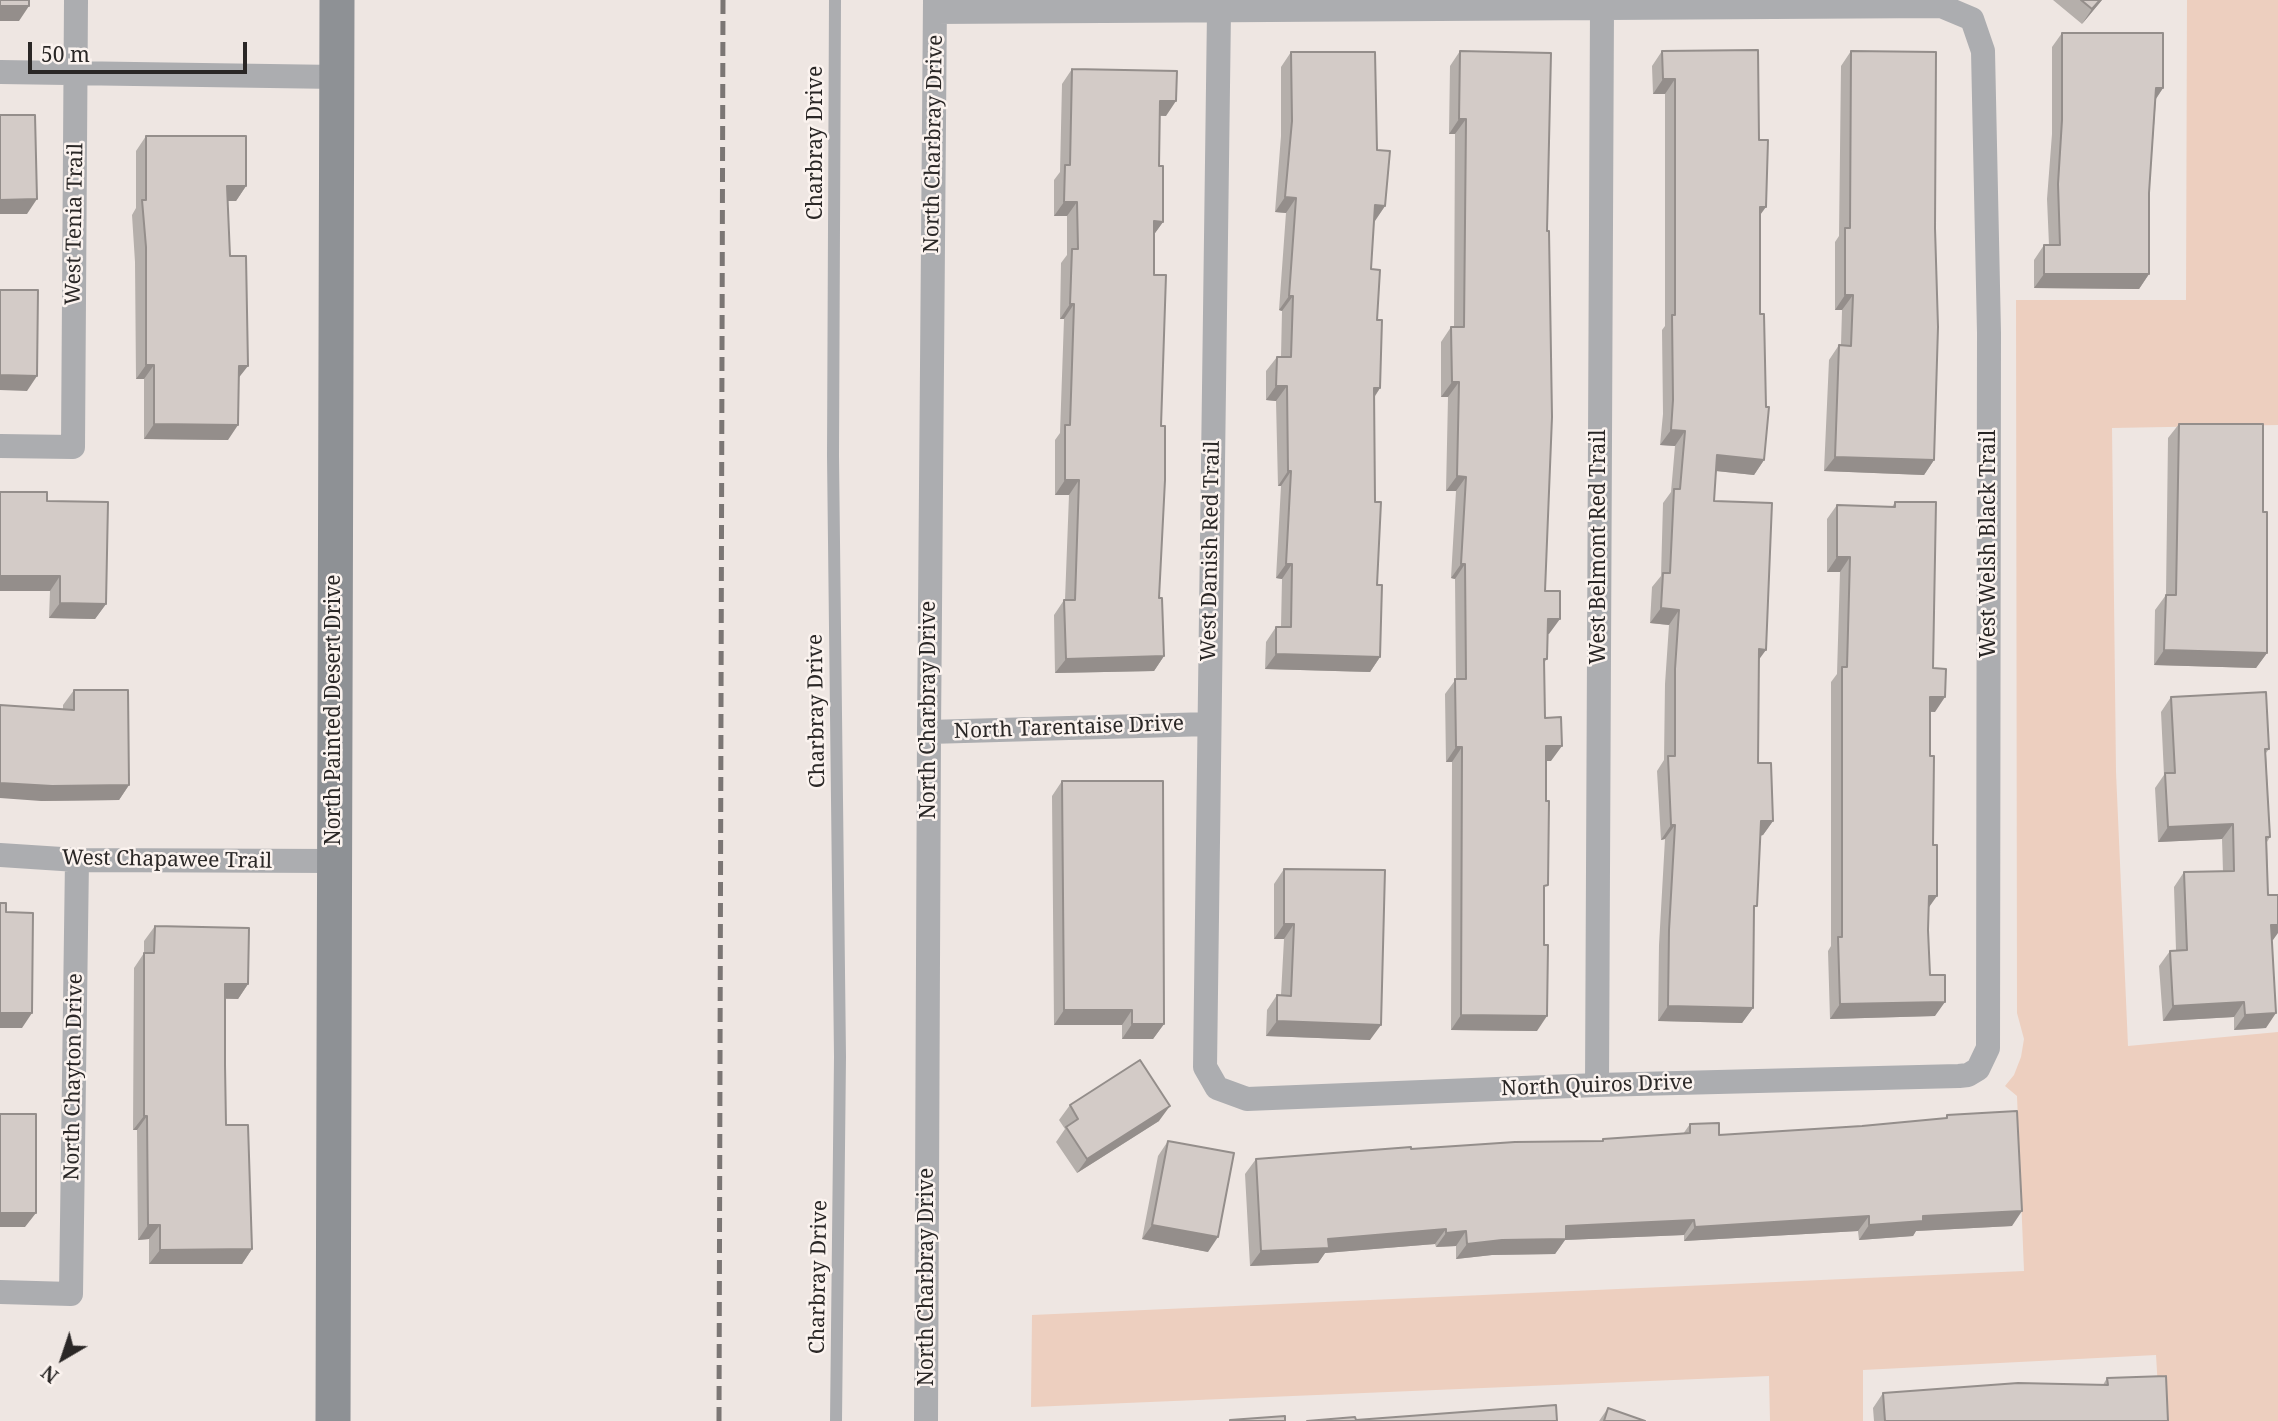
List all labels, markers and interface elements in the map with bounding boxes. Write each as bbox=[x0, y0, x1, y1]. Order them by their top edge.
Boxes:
scale bar bbox=[32, 28, 250, 72]
street label: North Charbray Drive bbox=[919, 35, 949, 253]
text: 50 m bbox=[41, 40, 90, 68]
street label: Charbray Drive bbox=[803, 66, 829, 220]
street label: West Tenia Trail bbox=[61, 143, 89, 305]
street label: West Belmont Red Trail bbox=[1586, 430, 1612, 664]
street label: West Welsh Black Trail bbox=[1976, 430, 2002, 658]
street label: West Danish Red Trail bbox=[1196, 440, 1226, 662]
street label: North Painted Desert Drive bbox=[321, 574, 347, 846]
street label: North Charbray Drive bbox=[916, 601, 942, 819]
street label: Charbray Drive bbox=[803, 634, 831, 788]
street label: North Tarentaise Drive bbox=[953, 711, 1185, 745]
street label: West Chapawee Trail bbox=[62, 846, 272, 874]
street label: North Chayton Drive bbox=[60, 973, 88, 1181]
street label: North Quiros Drive bbox=[1501, 1070, 1693, 1102]
street label: North Charbray Drive bbox=[914, 1168, 940, 1386]
street label: Charbray Drive bbox=[805, 1200, 833, 1354]
north arrow bbox=[28, 1323, 98, 1393]
text: N bbox=[36, 1360, 64, 1389]

